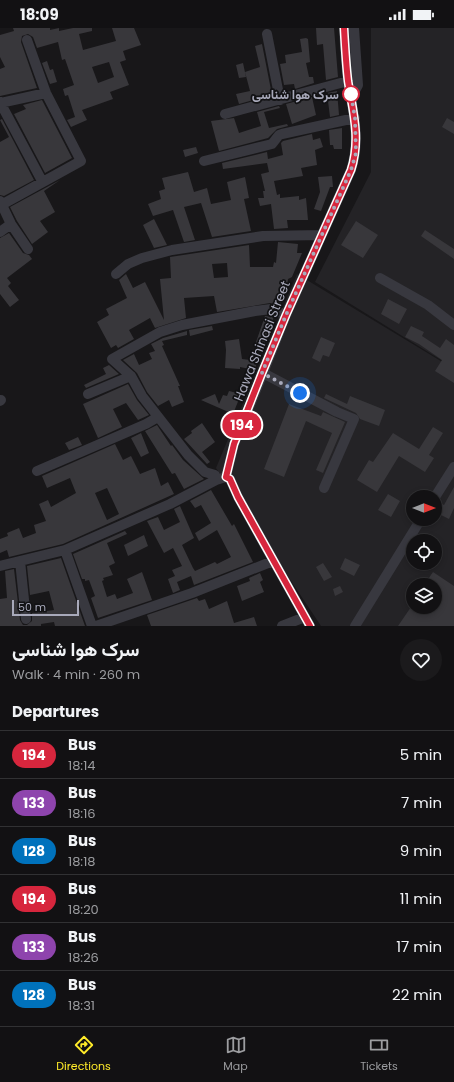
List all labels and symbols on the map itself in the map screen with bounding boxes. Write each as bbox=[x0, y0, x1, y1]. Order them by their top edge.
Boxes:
place label: سرک هوا شناسی bbox=[252, 85, 339, 104]
marker: سرک هوا شناسی bbox=[342, 85, 360, 103]
street label: Hawa Shinasi Street bbox=[229, 278, 295, 404]
your location bbox=[290, 383, 310, 403]
line badge: 194 bbox=[219, 412, 265, 438]
north arrow bbox=[406, 490, 442, 526]
scale bar bbox=[12, 598, 79, 617]

